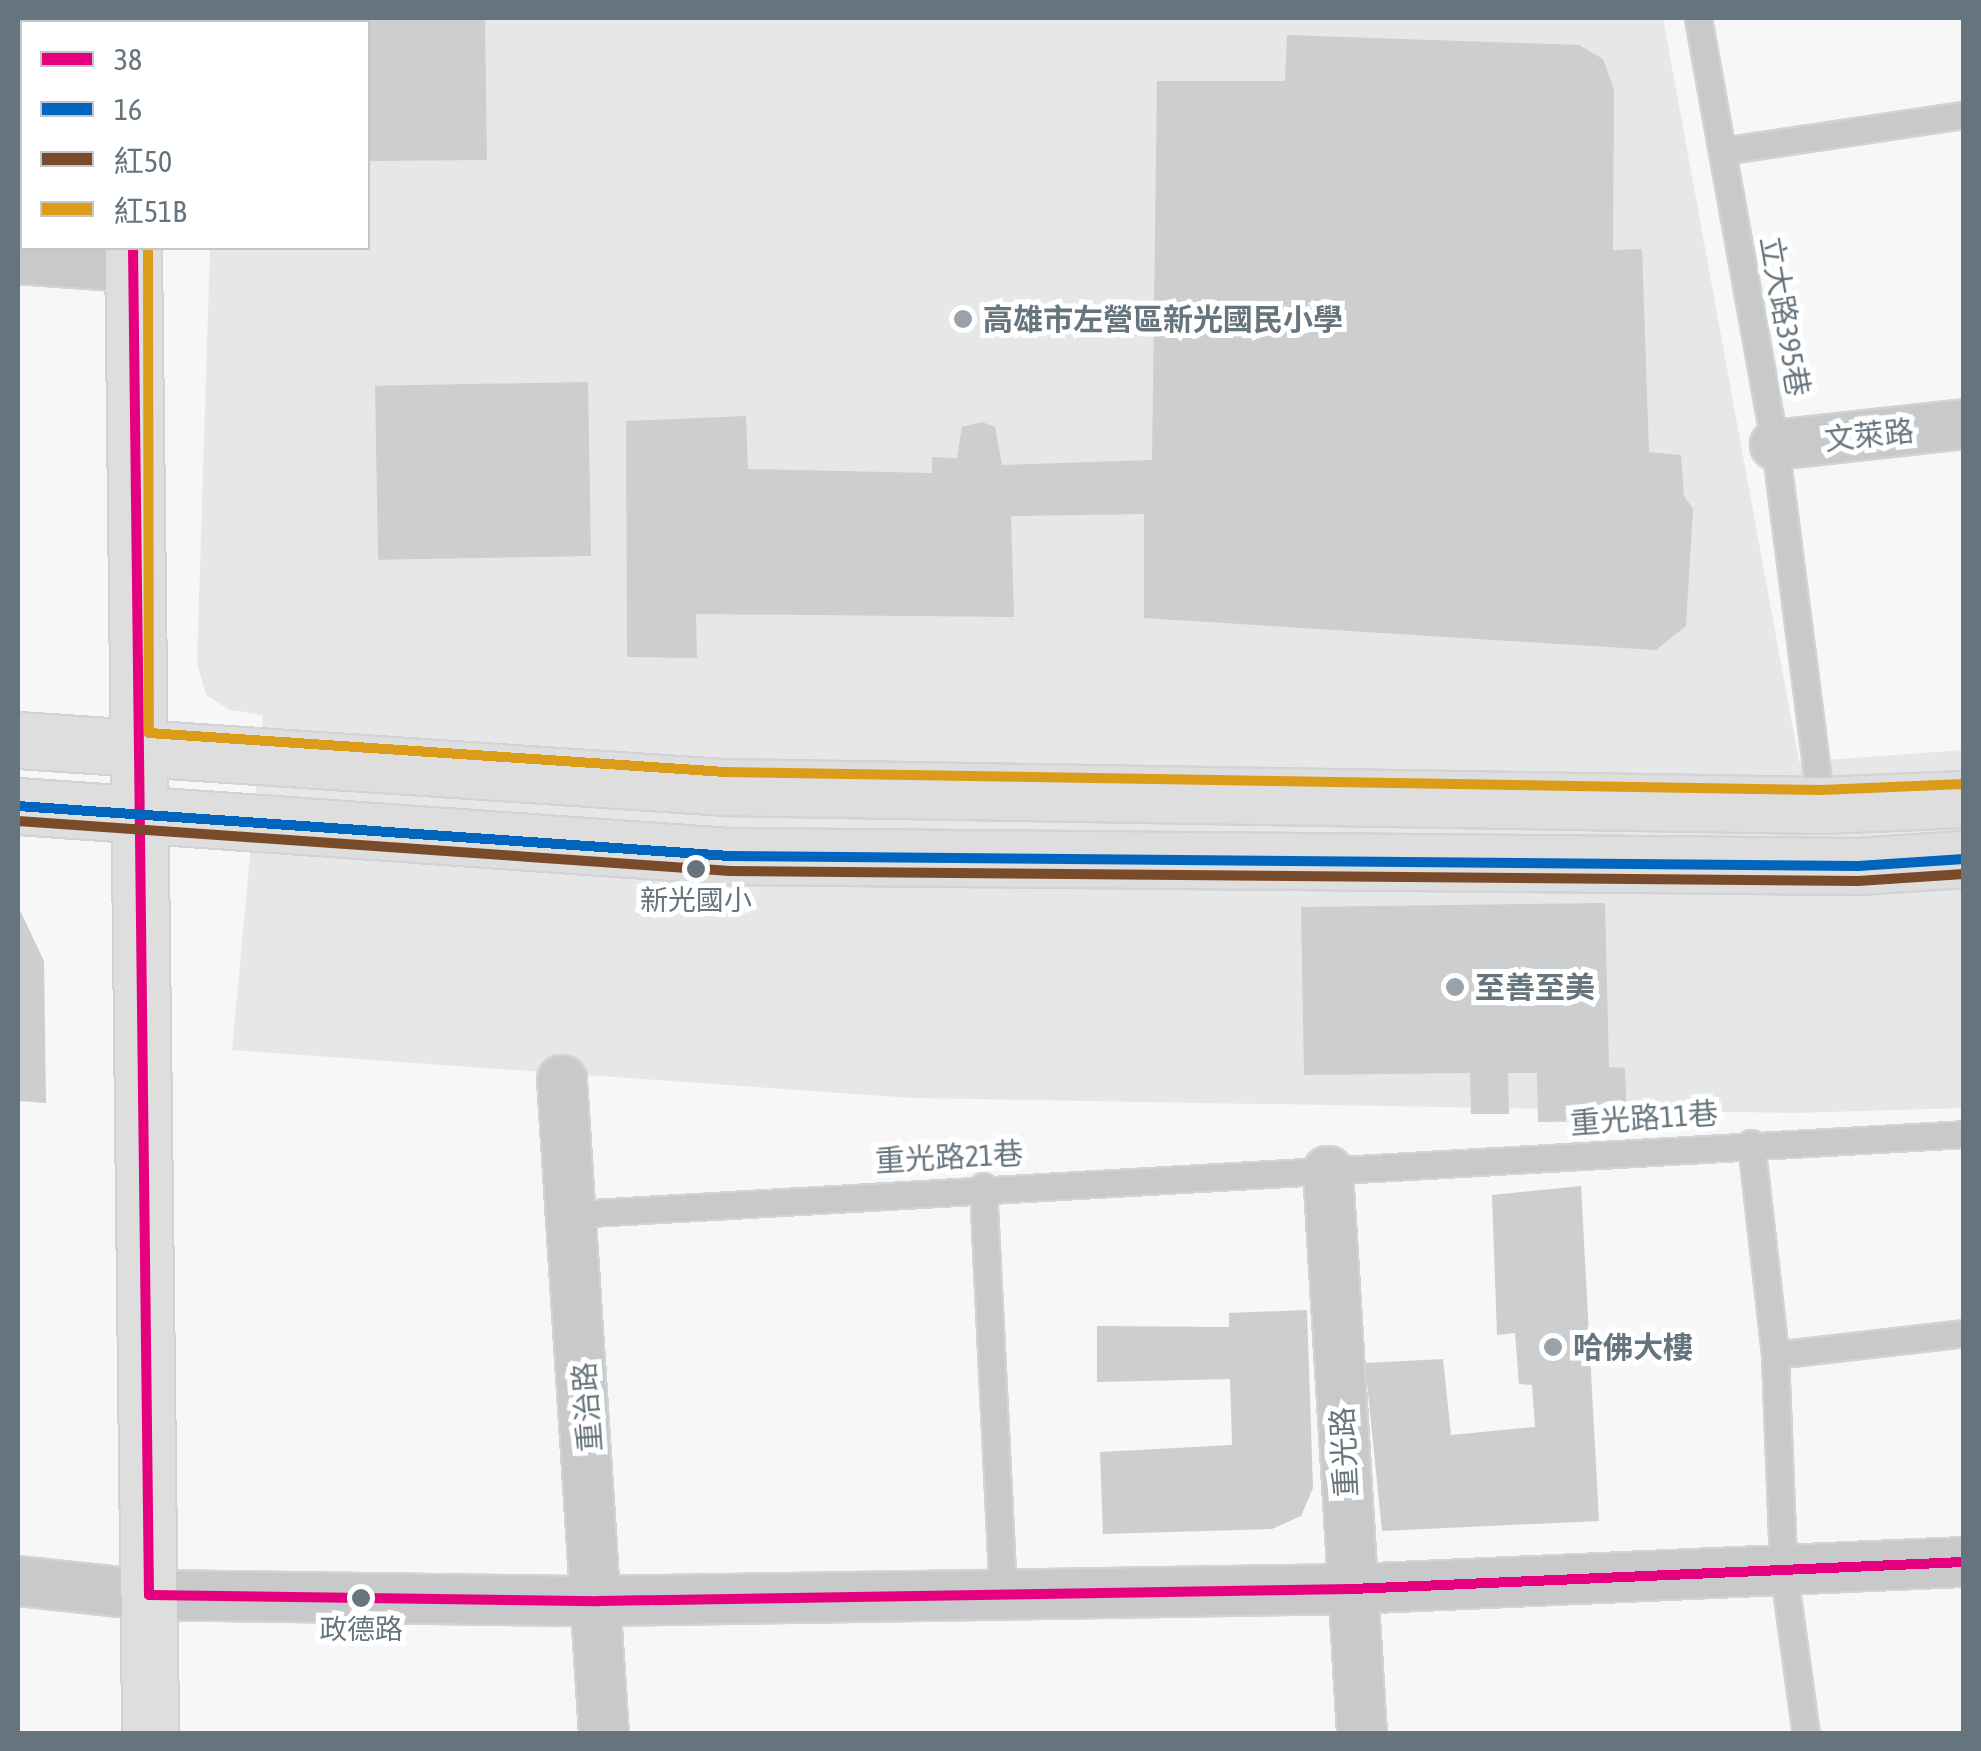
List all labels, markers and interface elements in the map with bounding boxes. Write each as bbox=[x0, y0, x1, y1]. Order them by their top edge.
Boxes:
legend bbox=[20, 20, 370, 250]
text: 38 bbox=[114, 42, 142, 76]
text: 16 bbox=[114, 92, 142, 126]
text: 紅50 bbox=[114, 144, 172, 178]
text: 紅51B bbox=[114, 194, 186, 228]
street label: 立大路395巷 bbox=[1753, 233, 1817, 399]
place label: 高雄市左營區新光國民小學 bbox=[983, 301, 1343, 337]
marker: 高雄市左營區新光國民小學 bbox=[952, 308, 974, 330]
street label: 文萊路 bbox=[1822, 412, 1916, 458]
marker: 新光國小 bbox=[686, 859, 706, 879]
place label: 新光國小 bbox=[640, 883, 752, 917]
place label: 至善至美 bbox=[1475, 969, 1595, 1005]
marker: 至善至美 bbox=[1444, 976, 1466, 998]
street label: 重光路11巷 bbox=[1569, 1095, 1719, 1141]
street label: 重光路21巷 bbox=[874, 1135, 1024, 1179]
place label: 哈佛大樓 bbox=[1573, 1329, 1693, 1365]
marker: 哈佛大樓 bbox=[1542, 1336, 1564, 1358]
street label: 重治路 bbox=[566, 1361, 608, 1453]
street label: 重光路 bbox=[1324, 1406, 1364, 1498]
marker: 政德路 bbox=[351, 1588, 371, 1608]
place label: 政德路 bbox=[319, 1612, 403, 1646]

